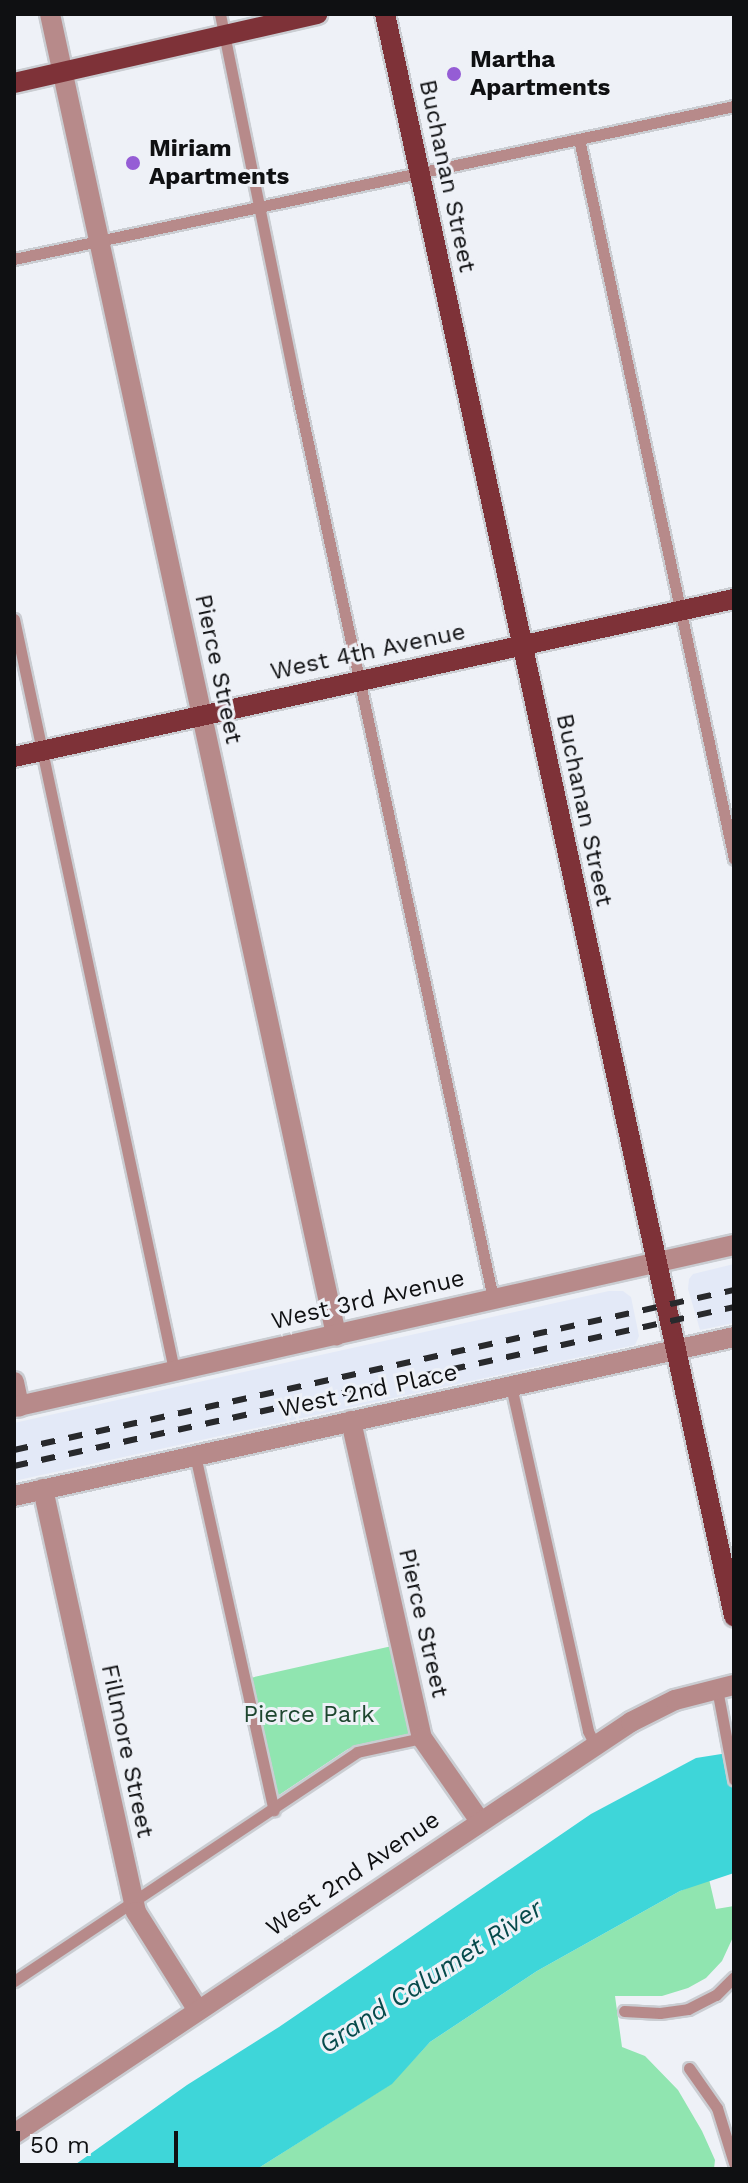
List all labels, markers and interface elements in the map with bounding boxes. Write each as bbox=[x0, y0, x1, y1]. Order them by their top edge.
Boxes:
place label: Martha Apartments bbox=[470, 46, 610, 102]
marker: Martha Apartments bbox=[445, 65, 463, 83]
street label: Buchanan Street bbox=[413, 77, 481, 275]
place label: Miriam Apartments bbox=[149, 135, 289, 191]
marker: Miriam Apartments bbox=[124, 154, 142, 172]
street label: Pierce Street bbox=[188, 592, 248, 746]
street label: West 4th Avenue bbox=[267, 617, 469, 687]
street label: Buchanan Street bbox=[550, 711, 618, 909]
street label: West 3rd Avenue bbox=[268, 1264, 468, 1336]
street label: West 2nd Place bbox=[276, 1358, 460, 1424]
street label: Pierce Street bbox=[392, 1546, 454, 1700]
street label: Fillmore Street bbox=[95, 1662, 159, 1840]
park label: Pierce Park bbox=[243, 1701, 375, 1729]
street label: West 2nd Avenue bbox=[260, 1805, 446, 1943]
water label: Grand Calumet River bbox=[313, 1893, 549, 2061]
scale bar bbox=[20, 2115, 182, 2165]
text: 50 m bbox=[30, 2131, 90, 2159]

